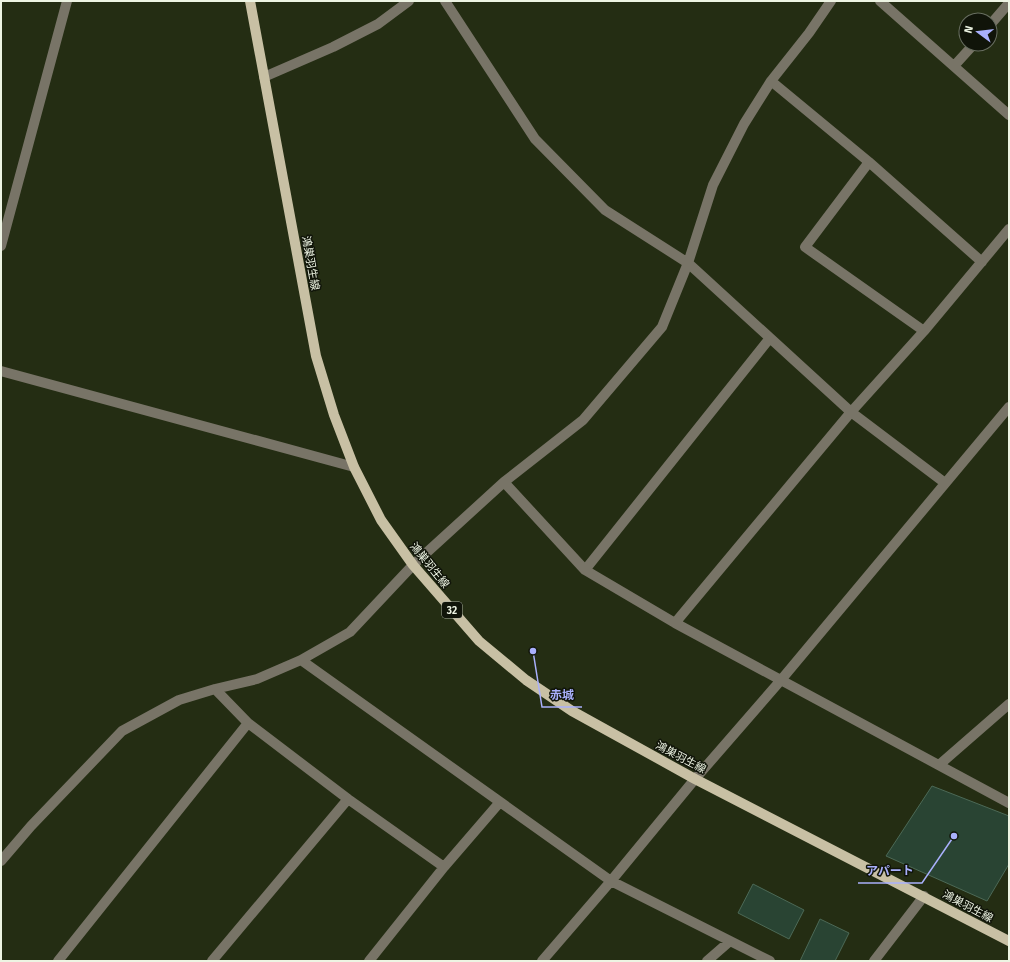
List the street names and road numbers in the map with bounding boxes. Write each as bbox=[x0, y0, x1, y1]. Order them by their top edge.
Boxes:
street label: 鴻巣羽生線 bbox=[299, 235, 322, 291]
street label: 鴻巣羽生線 bbox=[407, 540, 452, 591]
road number: 32 bbox=[442, 602, 462, 618]
street label: 鴻巣羽生線 bbox=[653, 739, 708, 776]
street label: 鴻巣羽生線 bbox=[940, 888, 995, 925]

